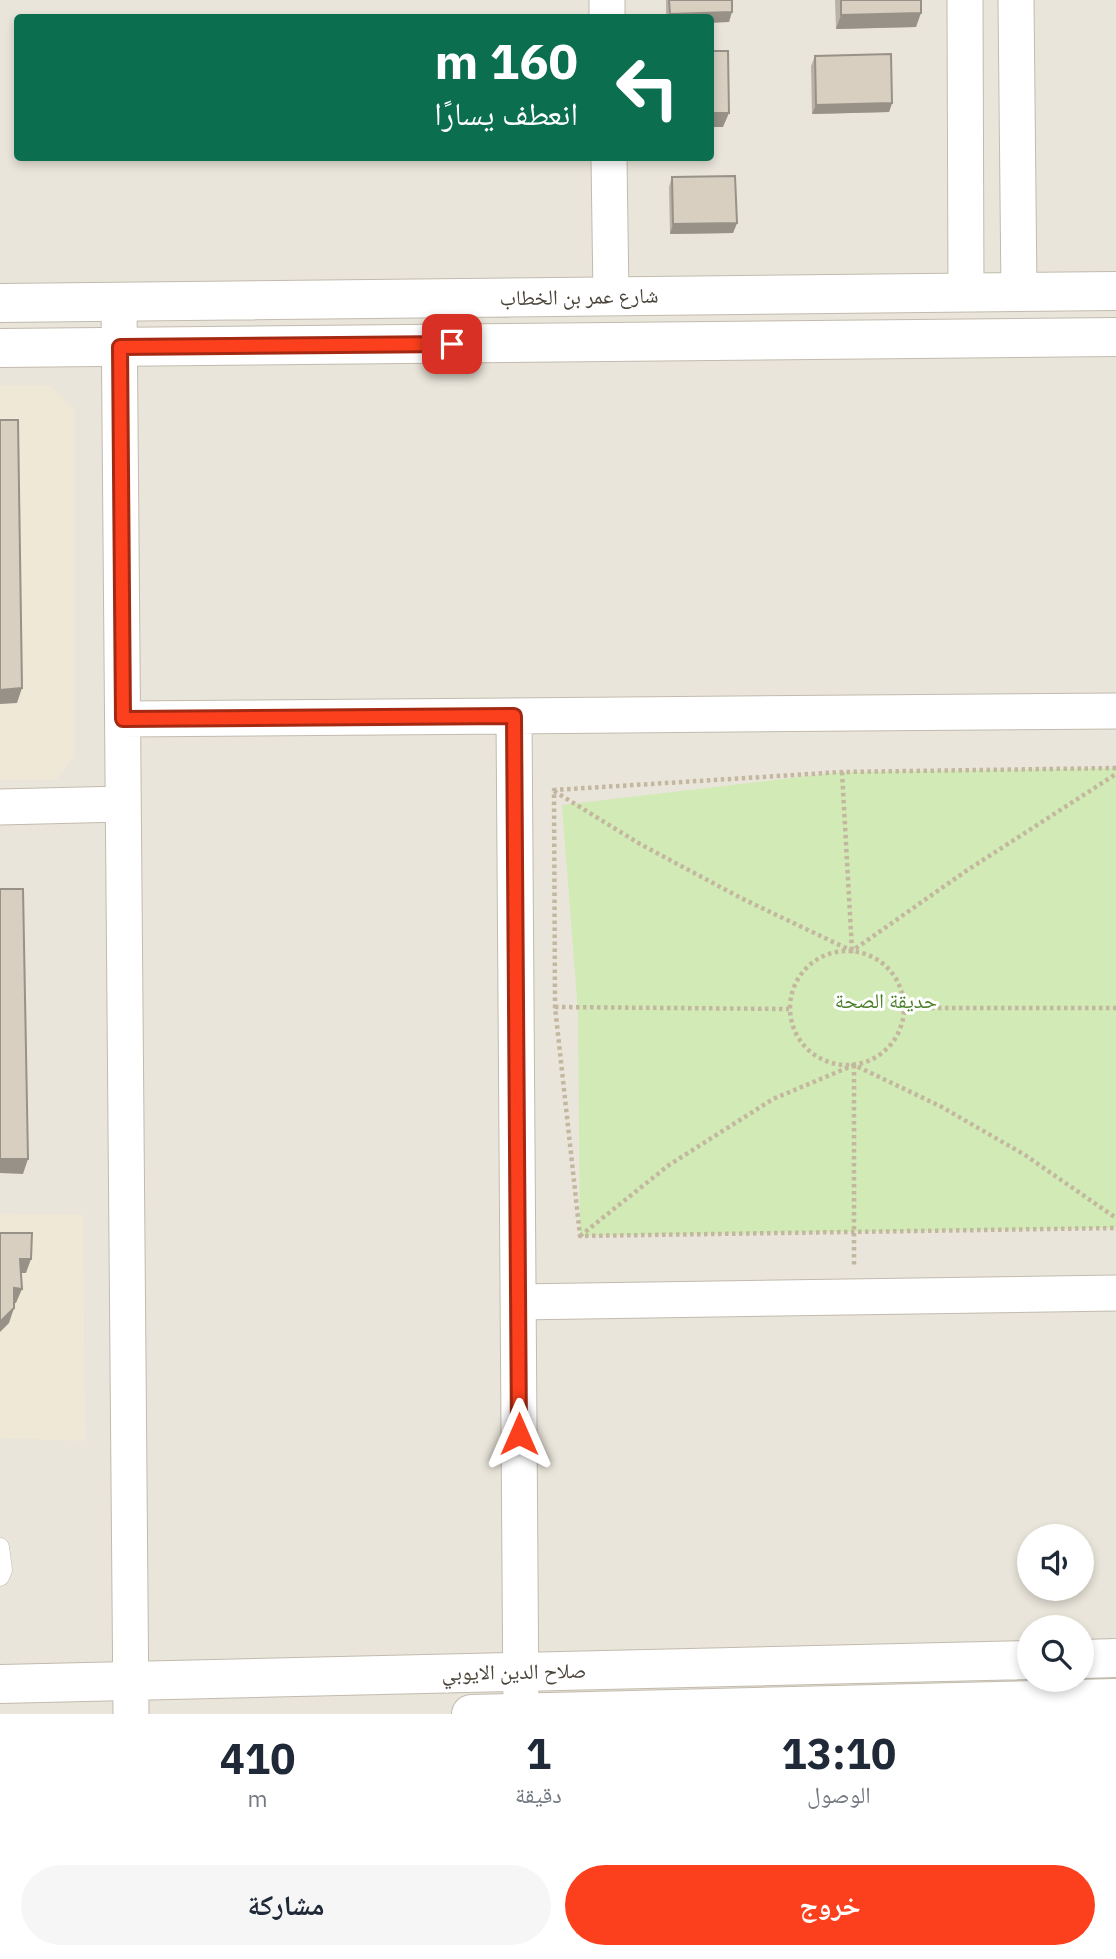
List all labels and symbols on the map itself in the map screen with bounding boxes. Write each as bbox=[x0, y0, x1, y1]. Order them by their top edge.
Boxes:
street label: شارع عمر بن الخطاب bbox=[499, 281, 659, 311]
pin bbox=[422, 314, 482, 374]
park label: حديقة الصحة bbox=[835, 986, 937, 1014]
position arrow bbox=[482, 1397, 556, 1471]
street label: صلاح الدين الايوبي bbox=[441, 1656, 587, 1690]

